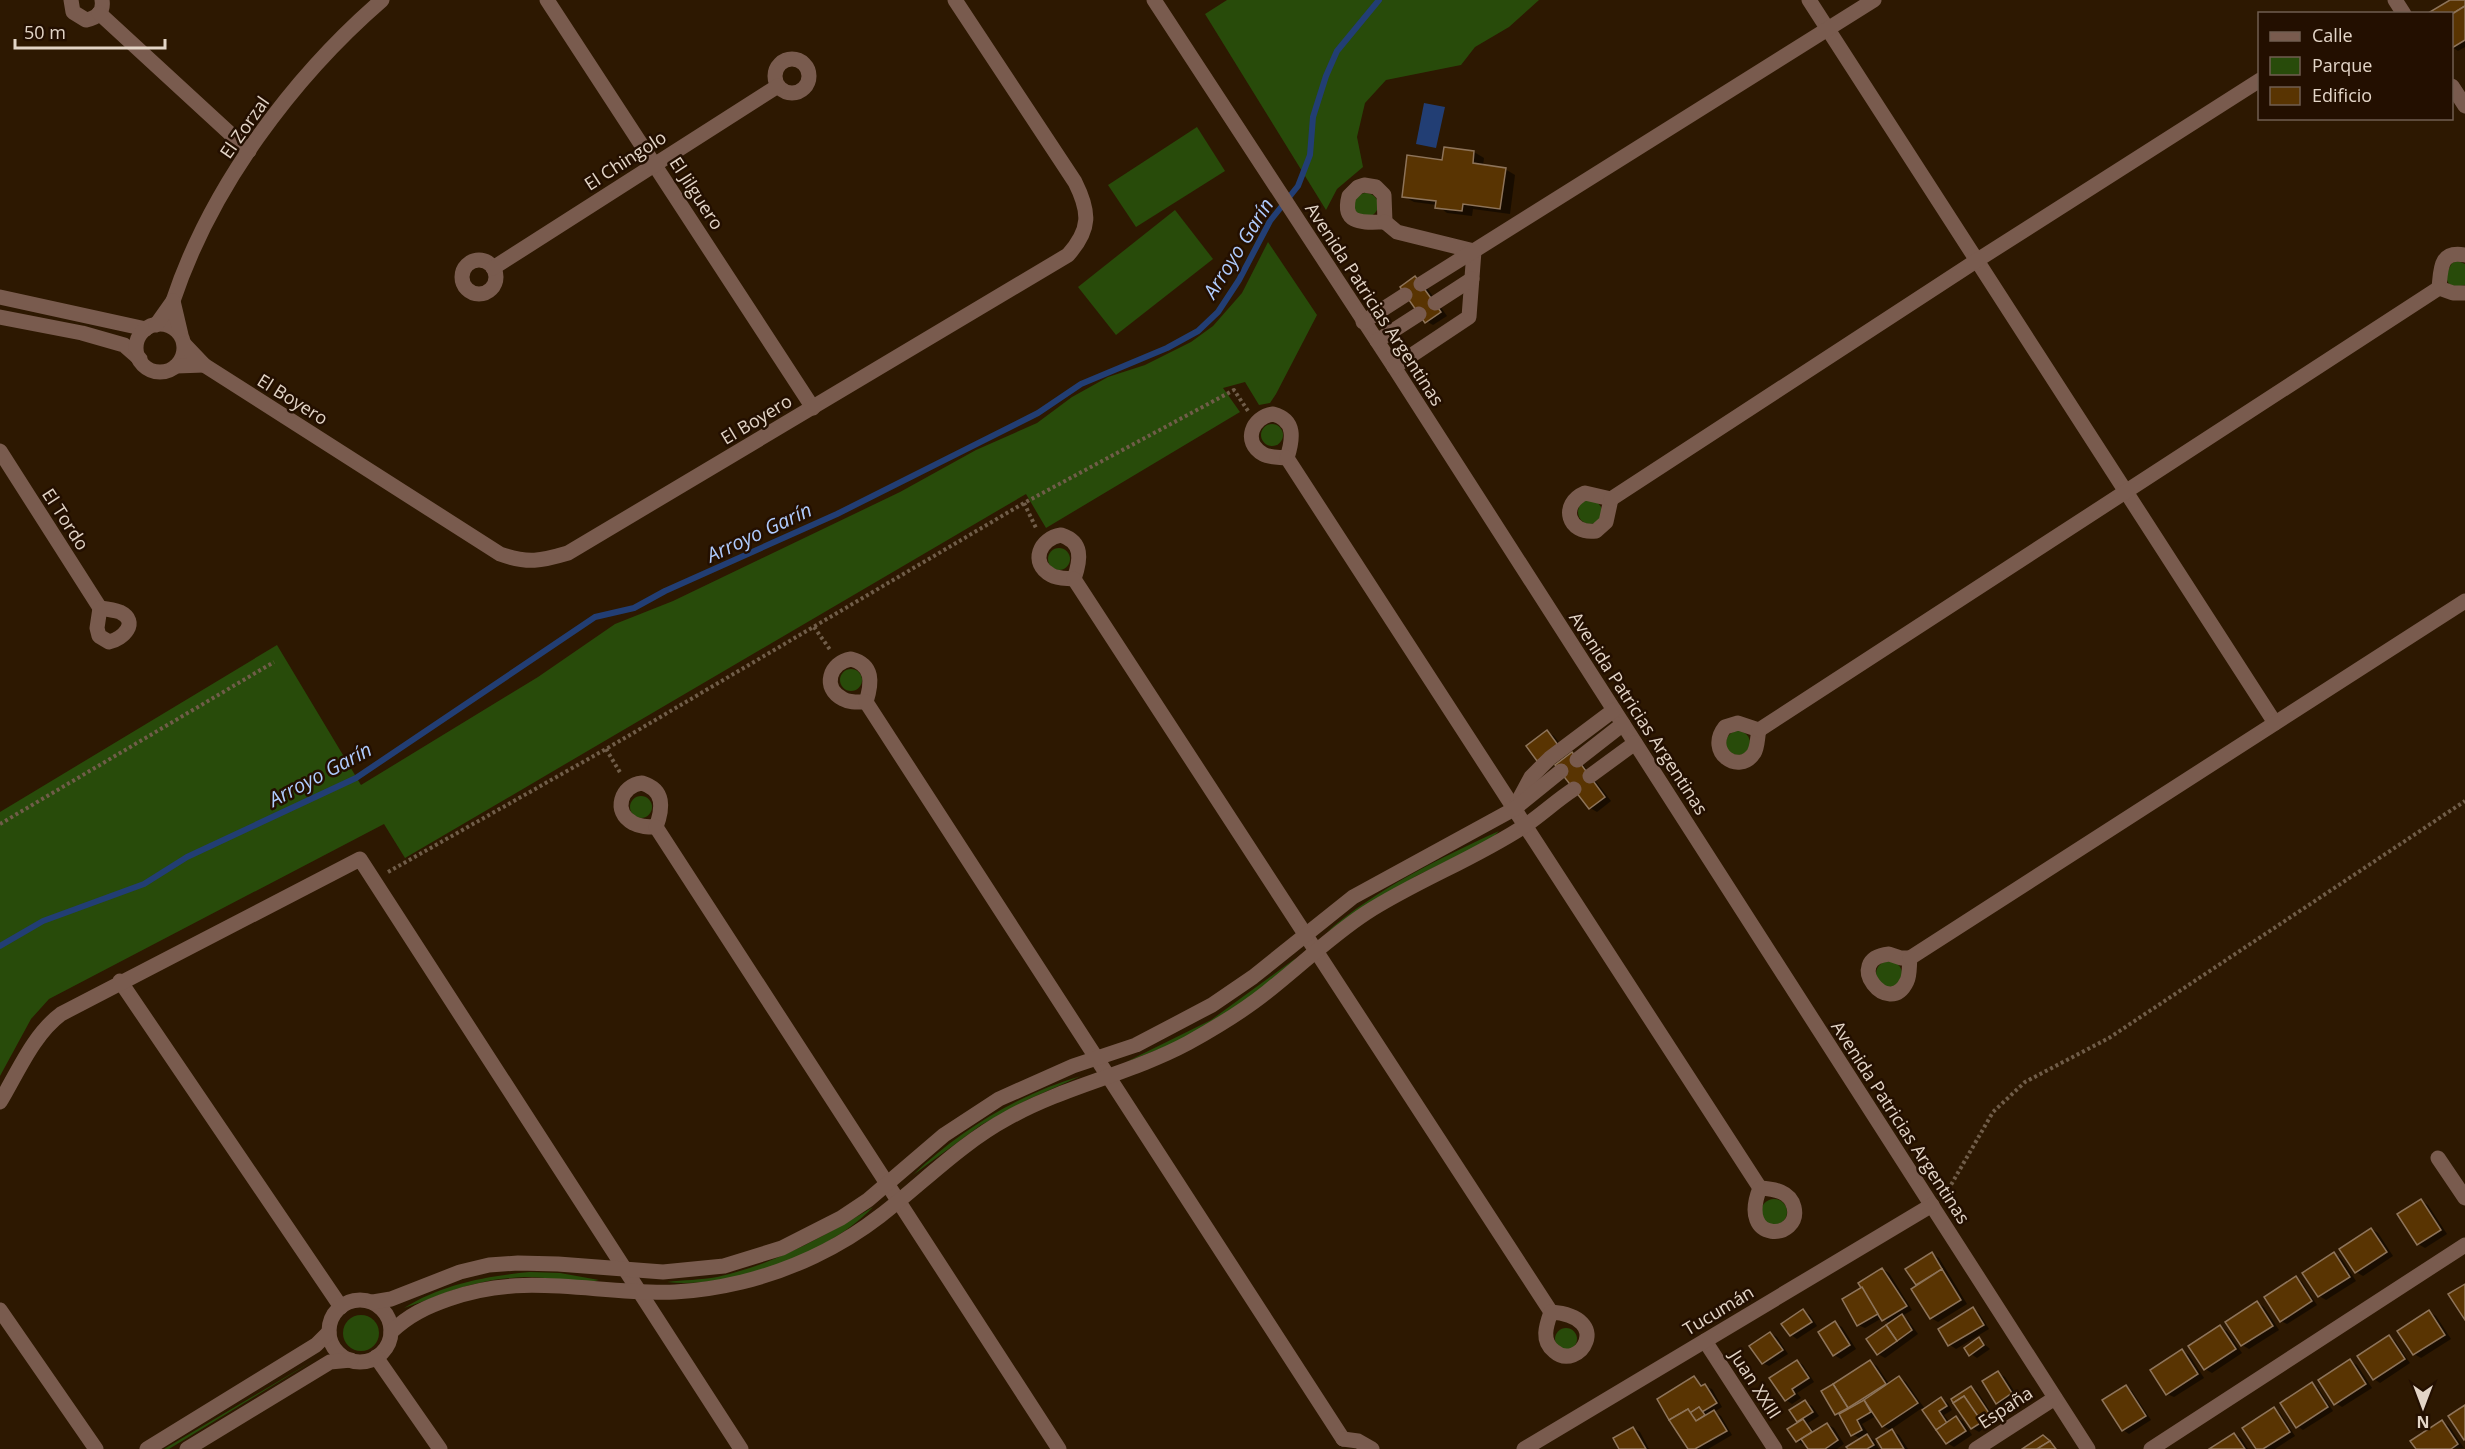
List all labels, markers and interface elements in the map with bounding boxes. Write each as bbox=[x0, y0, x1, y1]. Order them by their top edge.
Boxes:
scale bar bbox=[15, 12, 165, 50]
legend bbox=[2258, 12, 2453, 120]
text: 50 m bbox=[24, 20, 66, 44]
text: Calle bbox=[2312, 23, 2353, 47]
text: Parque bbox=[2312, 53, 2372, 77]
text: Edificio bbox=[2312, 83, 2372, 107]
street label: El Zorzal bbox=[214, 91, 274, 163]
street label: El Chingolo bbox=[579, 125, 671, 195]
street label: El Jilguero bbox=[665, 152, 729, 234]
water label: Arroyo Garín bbox=[1195, 193, 1279, 305]
street label: Avenida Patricias Argentinas bbox=[1300, 198, 1450, 410]
street label: El Boyero bbox=[253, 368, 333, 430]
street label: El Boyero bbox=[716, 388, 796, 450]
street label: El Tordo bbox=[37, 483, 95, 555]
water label: Arroyo Garín bbox=[700, 496, 816, 569]
street label: Avenida Patricias Argentinas bbox=[1564, 607, 1714, 819]
water label: Arroyo Garín bbox=[262, 735, 376, 813]
street label: Avenida Patricias Argentinas bbox=[1826, 1016, 1976, 1228]
street label: Tucumán bbox=[1678, 1280, 1758, 1340]
street label: Juan XXIII bbox=[1724, 1343, 1787, 1423]
north arrow bbox=[2393, 1377, 2453, 1437]
street label: España bbox=[1973, 1380, 2037, 1434]
text: N bbox=[2416, 1411, 2430, 1433]

